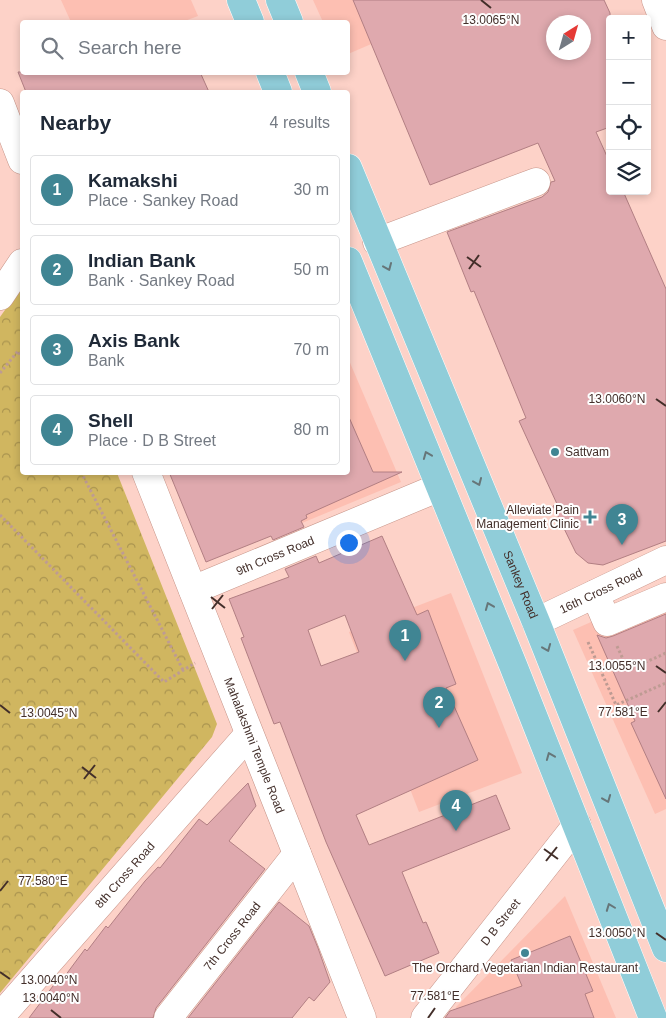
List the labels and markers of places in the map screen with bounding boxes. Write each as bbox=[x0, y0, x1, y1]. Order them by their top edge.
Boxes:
place label: Sattvam bbox=[565, 445, 609, 459]
marker: Sattvam bbox=[549, 446, 561, 458]
place label: Alleviate Pain Management Clinic bbox=[476, 503, 579, 531]
pin: 3 bbox=[606, 504, 638, 545]
marker: Alleviate Pain Management Clinic bbox=[583, 510, 597, 524]
pin: 1 bbox=[389, 620, 421, 661]
pin: 2 bbox=[423, 687, 455, 728]
pin: 4 bbox=[440, 790, 472, 831]
marker: The Orchard Vegetarian Indian Restaurant bbox=[519, 947, 531, 959]
place label: The Orchard Vegetarian Indian Restaurant bbox=[412, 961, 639, 975]

